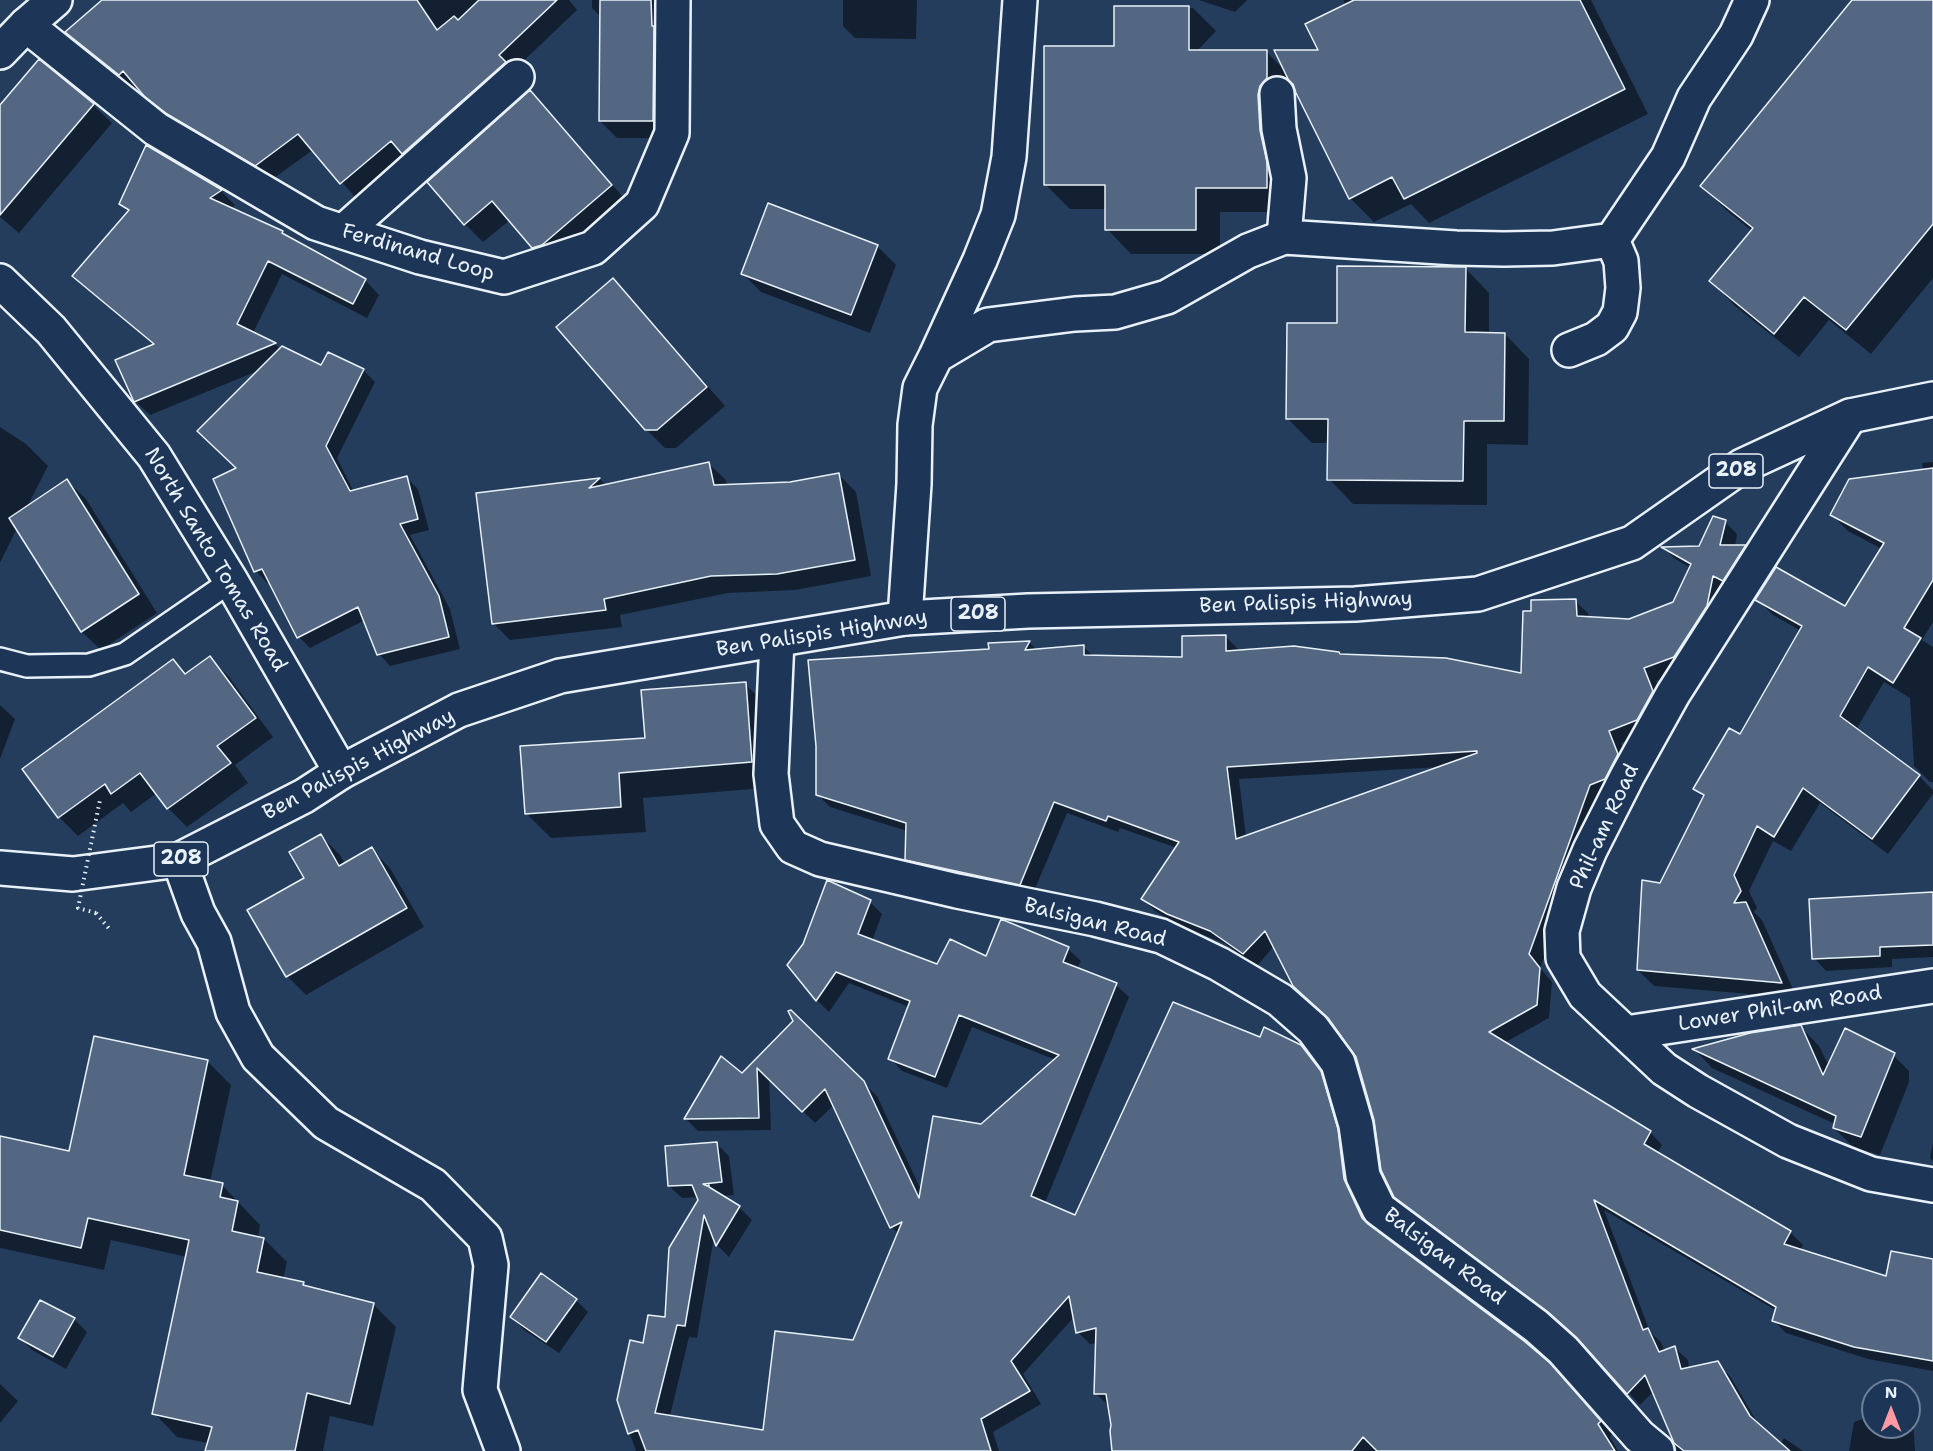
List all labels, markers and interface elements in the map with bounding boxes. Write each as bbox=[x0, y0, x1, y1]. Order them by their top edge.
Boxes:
street label: Ferdinand Loop bbox=[339, 219, 497, 287]
street label: North Santo Tomas Road bbox=[138, 444, 292, 676]
road number: 208 bbox=[1709, 454, 1763, 488]
street label: Ben Palispis Highway bbox=[1199, 587, 1413, 619]
road number: 208 bbox=[951, 597, 1005, 631]
street label: Ben Palispis Highway bbox=[715, 605, 929, 663]
street label: Ben Palispis Highway bbox=[259, 704, 459, 826]
street label: Phil-am Road bbox=[1565, 760, 1645, 894]
road number: 208 bbox=[154, 842, 208, 876]
street label: Balsigan Road bbox=[1021, 893, 1169, 953]
street label: Lower Phil-am Road bbox=[1676, 980, 1884, 1038]
street label: Balsigan Road bbox=[1378, 1203, 1510, 1311]
north arrow bbox=[1861, 1379, 1921, 1439]
text: N bbox=[1885, 1382, 1897, 1403]

